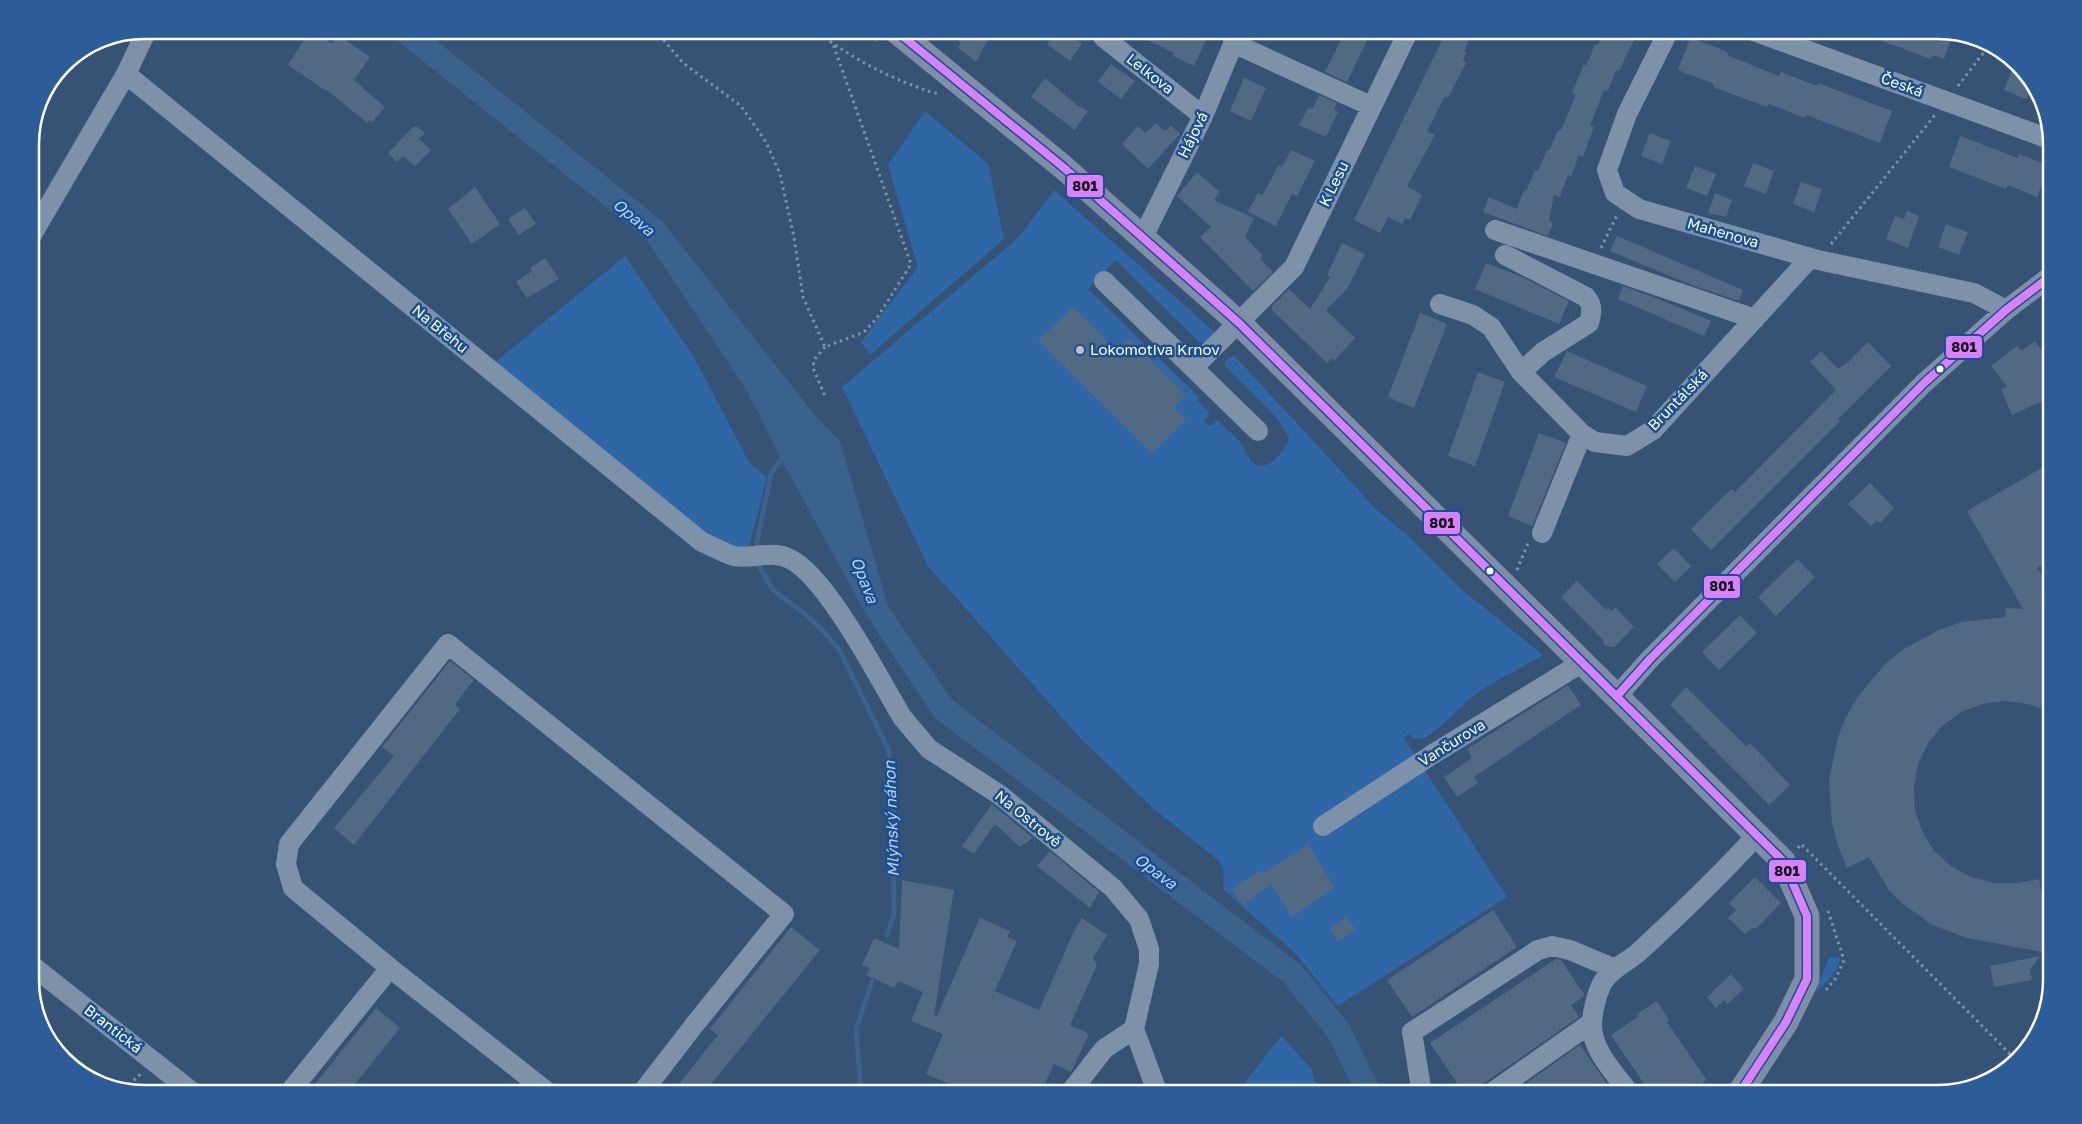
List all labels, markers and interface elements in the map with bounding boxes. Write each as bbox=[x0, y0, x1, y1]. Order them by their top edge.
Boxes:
street label: Lelkova bbox=[1123, 49, 1178, 97]
street label: Česká bbox=[1879, 68, 1926, 100]
street label: Hájová bbox=[1173, 109, 1211, 161]
street label: K Lesu bbox=[1314, 158, 1352, 209]
line badge: 801 bbox=[1066, 174, 1104, 198]
text: 801 bbox=[1072, 177, 1098, 194]
water label: Opava bbox=[609, 194, 660, 241]
street label: Mahenova bbox=[1685, 213, 1761, 251]
street label: Na Břehu bbox=[409, 300, 472, 356]
line badge: 801 bbox=[1945, 335, 1983, 359]
text: 801 bbox=[1951, 338, 1977, 355]
place label: Lokomotiva Krnov bbox=[1090, 340, 1220, 358]
marker: Lokomotiva Krnov bbox=[1074, 344, 1086, 356]
unlabelled marker bbox=[1935, 364, 1945, 374]
street label: Bruntálská bbox=[1644, 365, 1711, 434]
line badge: 801 bbox=[1423, 511, 1461, 535]
text: 801 bbox=[1429, 514, 1455, 531]
water label: Opava bbox=[847, 554, 883, 607]
unlabelled marker bbox=[1485, 566, 1495, 576]
line badge: 801 bbox=[1703, 575, 1741, 599]
text: 801 bbox=[1709, 577, 1735, 594]
street label: Vančurova bbox=[1415, 715, 1488, 770]
water label: Mlýnský náhon bbox=[879, 759, 903, 877]
street label: Na Ostrově bbox=[992, 786, 1066, 851]
water label: Opava bbox=[1131, 849, 1182, 894]
line badge: 801 bbox=[1768, 859, 1807, 883]
text: 801 bbox=[1774, 862, 1800, 879]
street label: Brantická bbox=[81, 1000, 146, 1056]

